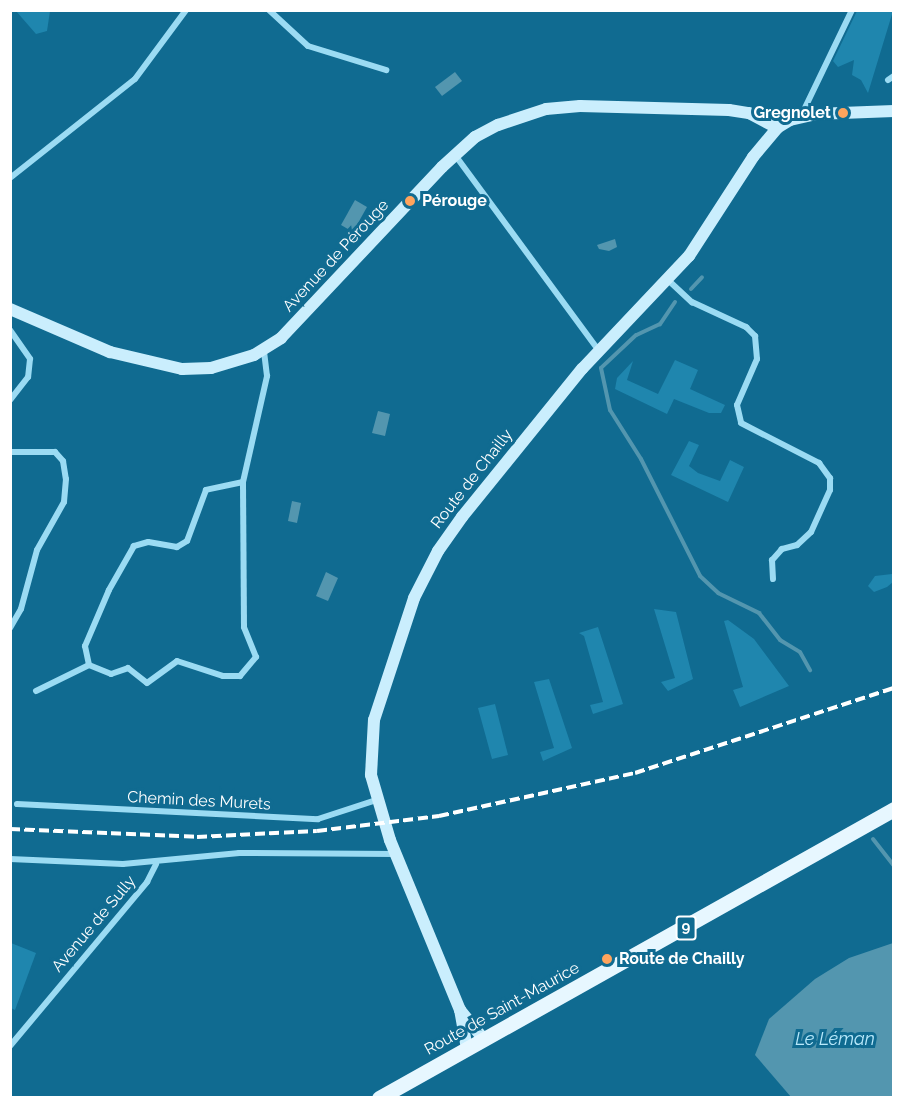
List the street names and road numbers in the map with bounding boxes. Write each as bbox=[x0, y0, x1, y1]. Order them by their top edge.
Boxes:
street label: Avenue de Pérouge bbox=[279, 196, 393, 316]
street label: Route de Chailly bbox=[427, 425, 517, 533]
street label: Chemin des Murets bbox=[127, 788, 271, 814]
street label: Avenue de Sully bbox=[48, 872, 140, 976]
road number: 9 bbox=[676, 916, 696, 940]
street label: Route de Saint-Maurice bbox=[421, 958, 583, 1060]

